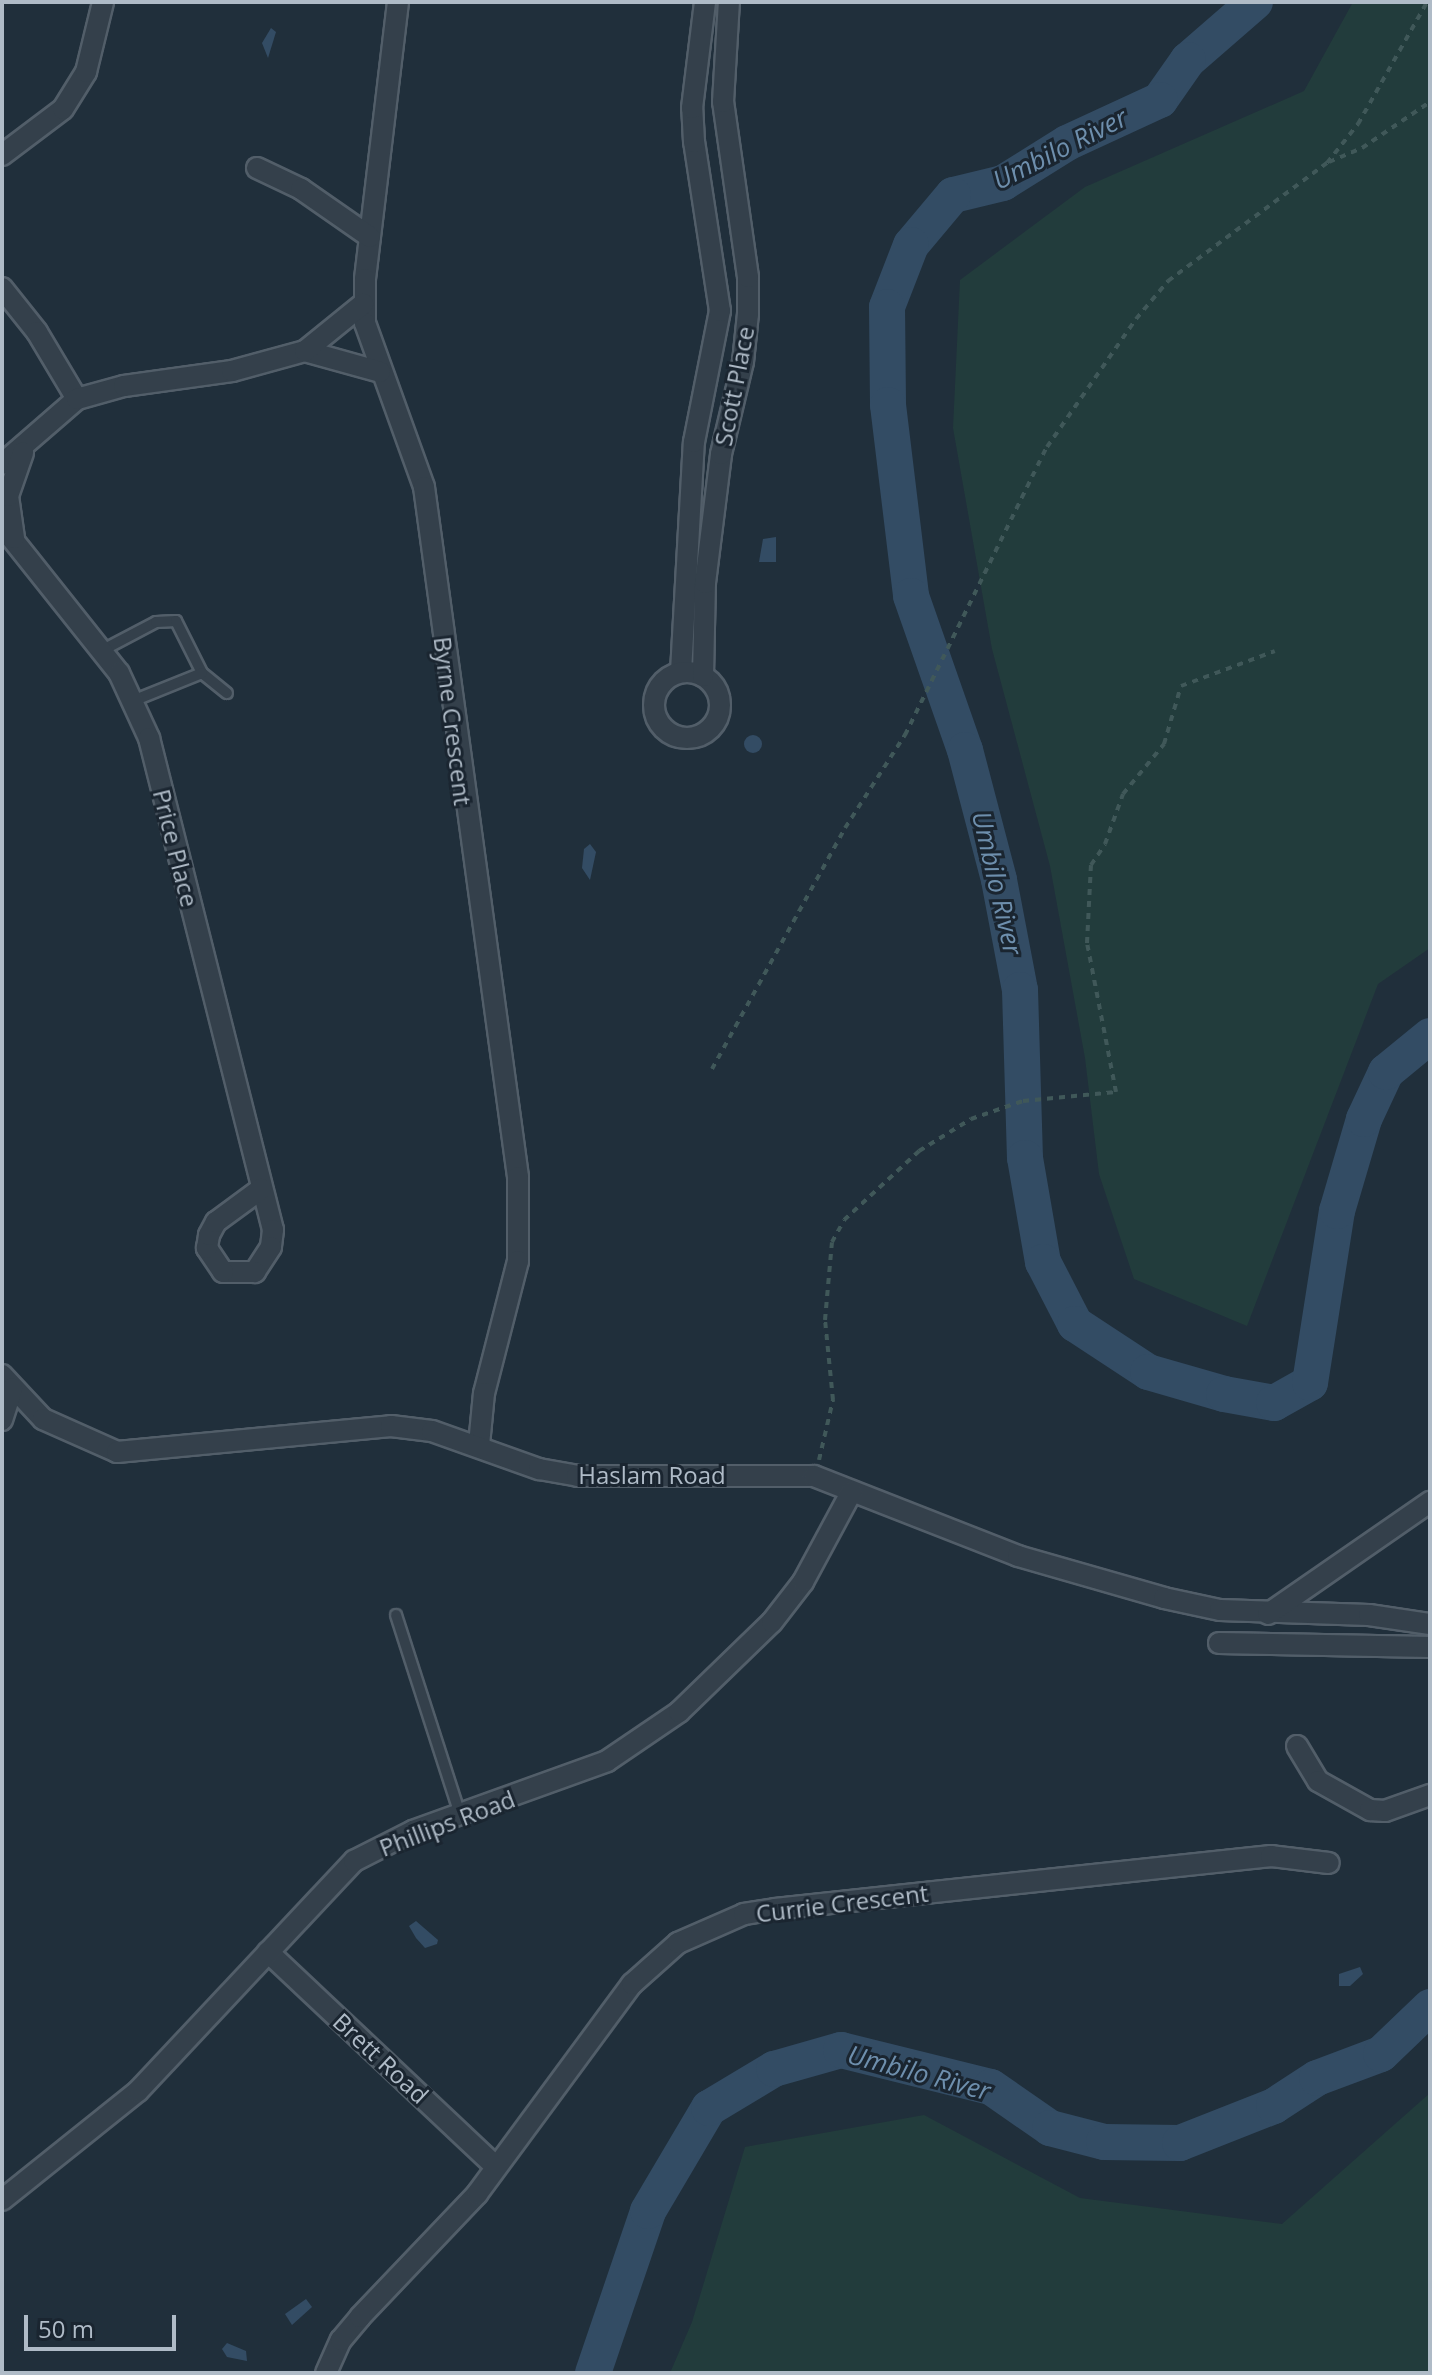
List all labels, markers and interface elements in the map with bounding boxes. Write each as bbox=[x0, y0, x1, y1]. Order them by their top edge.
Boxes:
water label: Umbilo River bbox=[988, 102, 1132, 196]
street label: Scott Place bbox=[708, 324, 760, 448]
street label: Byrne Crescent bbox=[428, 635, 478, 807]
street label: Price Place bbox=[147, 786, 205, 910]
water label: Umbilo River bbox=[965, 808, 1029, 958]
street label: Haslam Road bbox=[578, 1461, 726, 1489]
street label: Phillips Road bbox=[375, 1784, 519, 1862]
street label: Currie Crescent bbox=[754, 1878, 930, 1928]
street label: Brett Road bbox=[328, 2007, 434, 2109]
water label: Umbilo River bbox=[844, 2039, 994, 2107]
scale bar bbox=[28, 2299, 180, 2349]
text: 50 m bbox=[38, 2312, 94, 2345]

